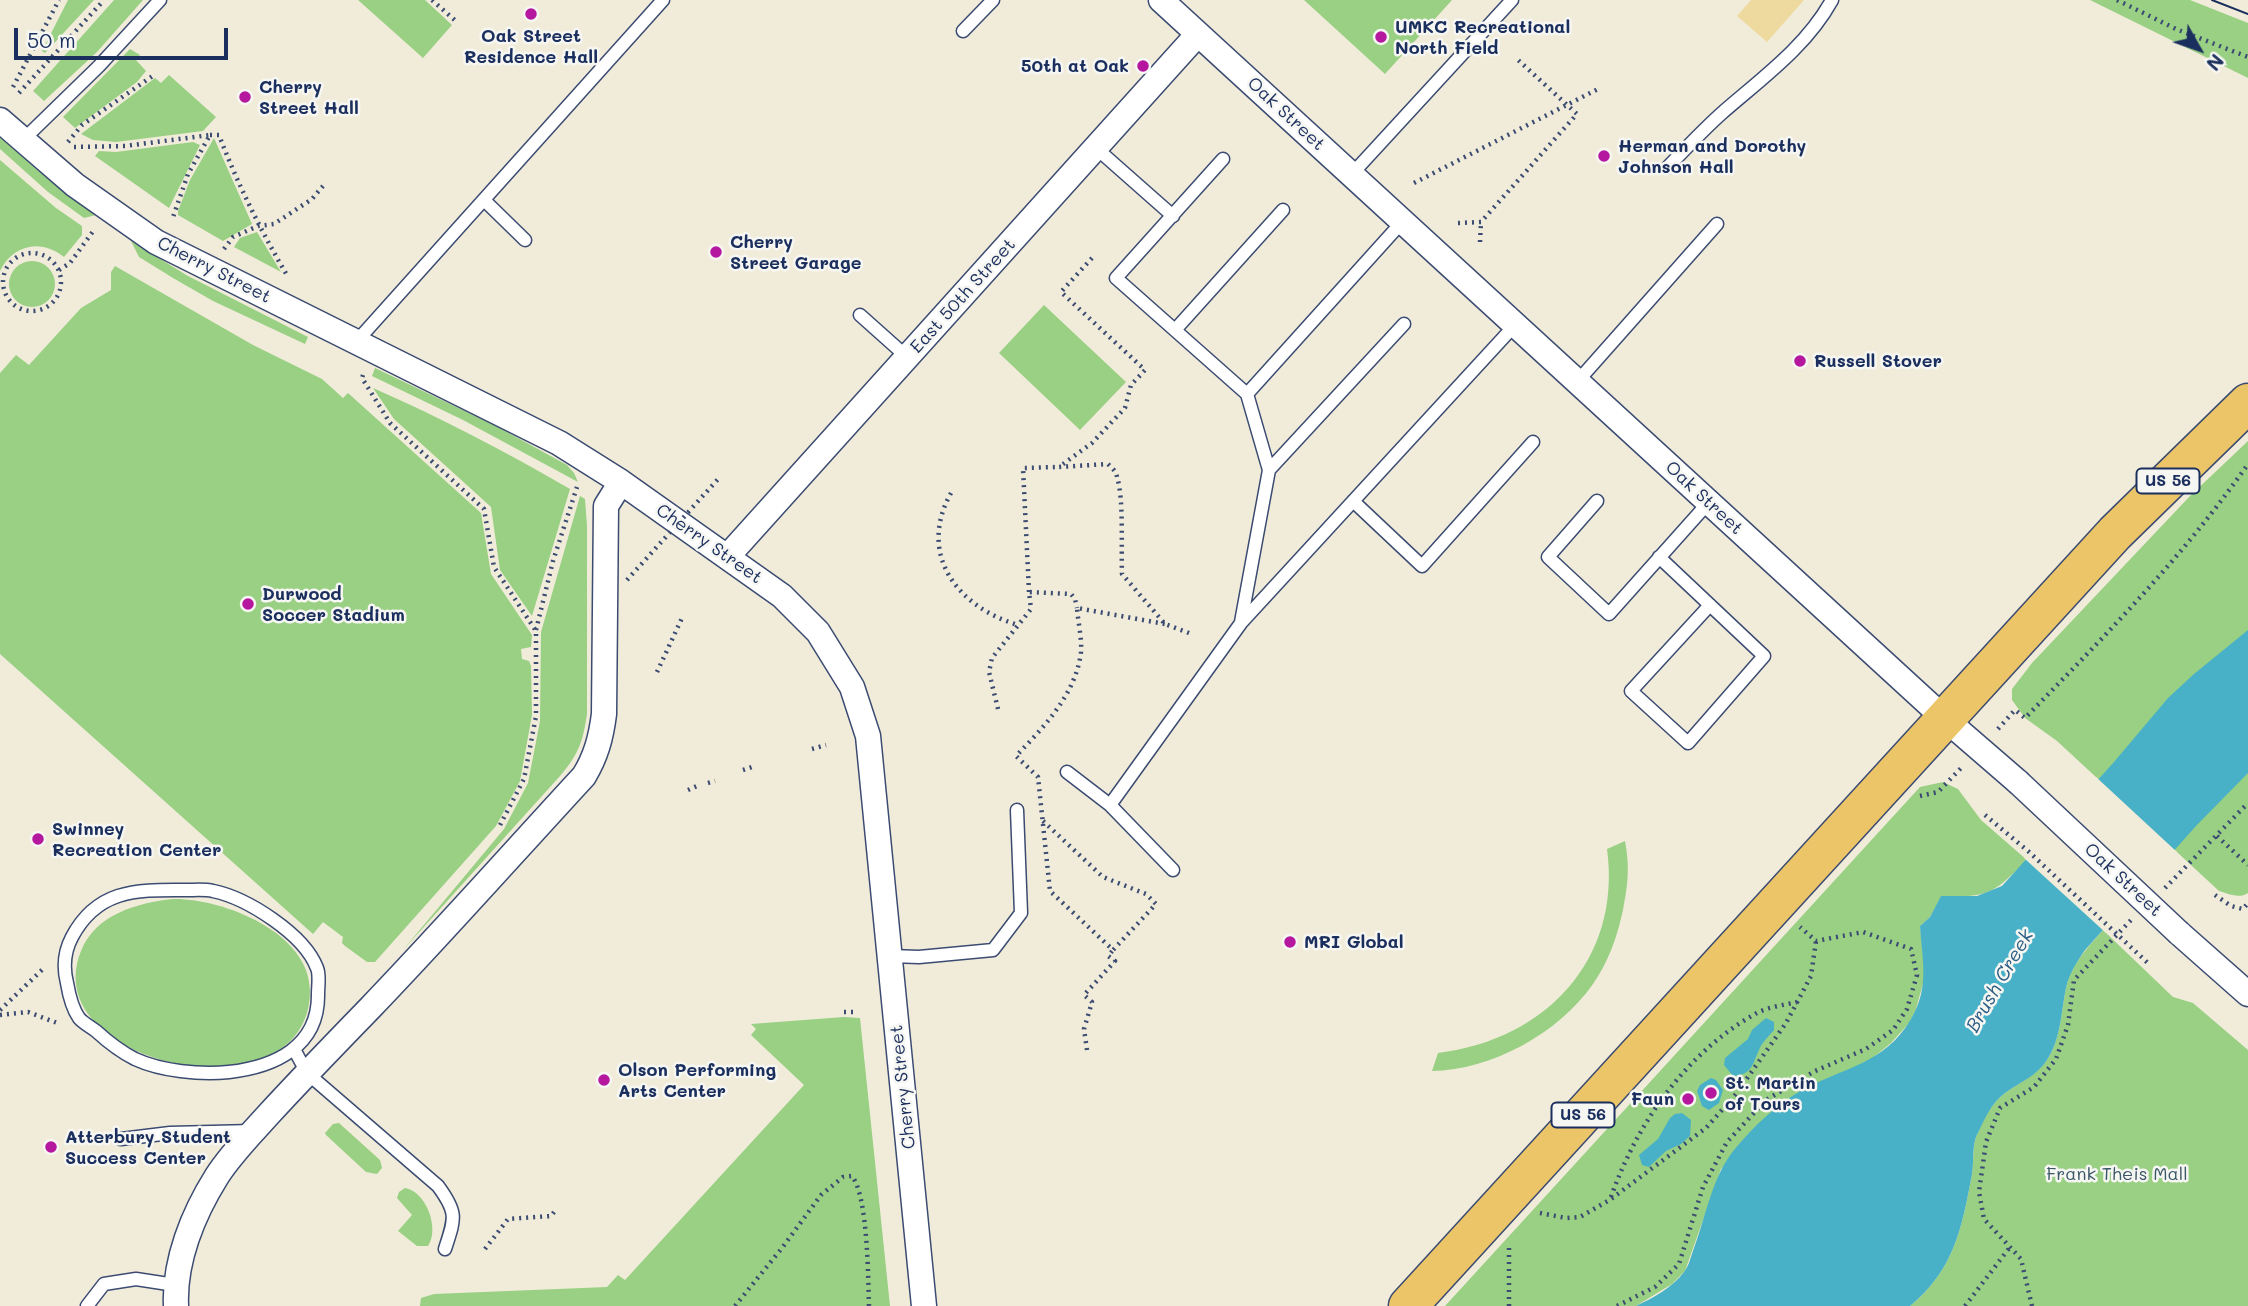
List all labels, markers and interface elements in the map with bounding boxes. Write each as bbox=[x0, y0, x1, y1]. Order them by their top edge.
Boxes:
marker: Oak Street Residence Hall bbox=[523, 6, 539, 22]
scale bar bbox=[18, 14, 231, 58]
north arrow bbox=[2164, 14, 2234, 84]
place label: UMKC Recreational North Field bbox=[1395, 16, 1570, 58]
place label: Oak Street Residence Hall bbox=[464, 25, 598, 68]
text: 50 m bbox=[27, 26, 76, 53]
marker: UMKC Recreational North Field bbox=[1373, 29, 1389, 45]
text: N bbox=[2201, 49, 2230, 76]
place label: 50th at Oak bbox=[1021, 55, 1129, 77]
marker: 50th at Oak bbox=[1135, 58, 1151, 74]
street label: Oak Street bbox=[1243, 73, 1329, 155]
place label: Cherry Street Hall bbox=[259, 76, 359, 119]
marker: Cherry Street Hall bbox=[237, 89, 253, 105]
place label: Herman and Dorothy Johnson Hall bbox=[1618, 135, 1806, 178]
marker: Herman and Dorothy Johnson Hall bbox=[1596, 148, 1612, 164]
place label: Cherry Street Garage bbox=[730, 231, 861, 274]
street label: Cherry Street bbox=[154, 232, 274, 308]
street label: East 50th Street bbox=[906, 234, 1020, 358]
marker: Cherry Street Garage bbox=[708, 244, 724, 260]
place label: Russell Stover bbox=[1814, 350, 1942, 372]
marker: Russell Stover bbox=[1792, 353, 1808, 369]
street label: Oak Street bbox=[1661, 457, 1747, 539]
road number: US 56 bbox=[2136, 468, 2200, 494]
street label: Cherry Street bbox=[652, 499, 766, 589]
place label: Durwood Soccer Stadium bbox=[262, 583, 405, 626]
marker: Durwood Soccer Stadium bbox=[240, 596, 256, 612]
place label: Swinney Recreation Center bbox=[52, 818, 221, 860]
marker: Swinney Recreation Center bbox=[30, 831, 46, 847]
street label: Oak Street bbox=[2080, 839, 2166, 921]
water label: Brush Creek bbox=[1962, 926, 2038, 1036]
place label: MRI Global bbox=[1304, 931, 1404, 953]
marker: MRI Global bbox=[1282, 934, 1298, 950]
street label: Cherry Street bbox=[886, 1024, 920, 1150]
place label: Olson Performing Arts Center bbox=[618, 1059, 776, 1102]
marker: Olson Performing Arts Center bbox=[596, 1072, 612, 1088]
place label: St. Martin of Tours bbox=[1725, 1072, 1816, 1114]
marker: St. Martin of Tours bbox=[1703, 1085, 1719, 1101]
place label: Faun bbox=[1631, 1088, 1674, 1110]
marker: Faun bbox=[1680, 1091, 1696, 1107]
road number: US 56 bbox=[1552, 1102, 1614, 1128]
place label: Atterbury Student Success Center bbox=[65, 1126, 231, 1168]
marker: Atterbury Student Success Center bbox=[43, 1139, 59, 1155]
park label: Frank Theis Mall bbox=[2046, 1163, 2188, 1185]

